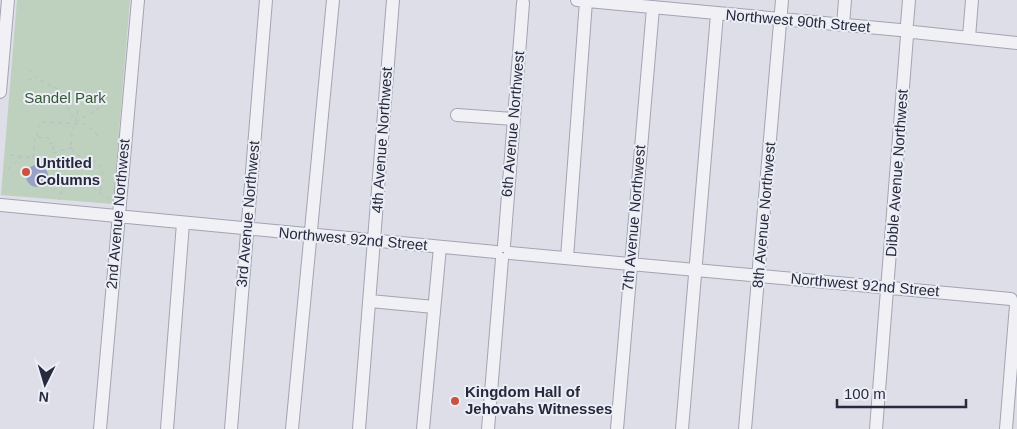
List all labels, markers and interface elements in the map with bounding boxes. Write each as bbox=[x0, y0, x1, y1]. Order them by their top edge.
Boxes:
street label: Northwest 90th Street bbox=[725, 6, 872, 35]
street label: 6th Avenue Northwest bbox=[498, 49, 527, 198]
street label: 4th Avenue Northwest bbox=[368, 65, 395, 214]
street label: Dibble Avenue Northwest bbox=[882, 88, 911, 257]
park label: Sandel Park bbox=[24, 89, 106, 106]
street label: 2nd Avenue Northwest bbox=[102, 137, 133, 290]
street label: 3rd Avenue Northwest bbox=[233, 139, 262, 288]
street label: 8th Avenue Northwest bbox=[749, 140, 778, 289]
street label: 7th Avenue Northwest bbox=[619, 143, 648, 292]
place label: Untitled Columns bbox=[36, 154, 100, 188]
marker: Untitled Columns bbox=[20, 166, 32, 178]
street label: Northwest 92nd Street bbox=[278, 224, 429, 254]
street label: Northwest 92nd Street bbox=[790, 270, 941, 300]
north arrow bbox=[20, 359, 70, 409]
scale bar bbox=[837, 376, 966, 408]
place label: Kingdom Hall of Jehovahs Witnesses bbox=[465, 383, 612, 417]
text: 100 m bbox=[844, 385, 886, 402]
text: N bbox=[38, 389, 50, 405]
marker: Kingdom Hall of Jehovahs Witnesses bbox=[449, 395, 461, 407]

